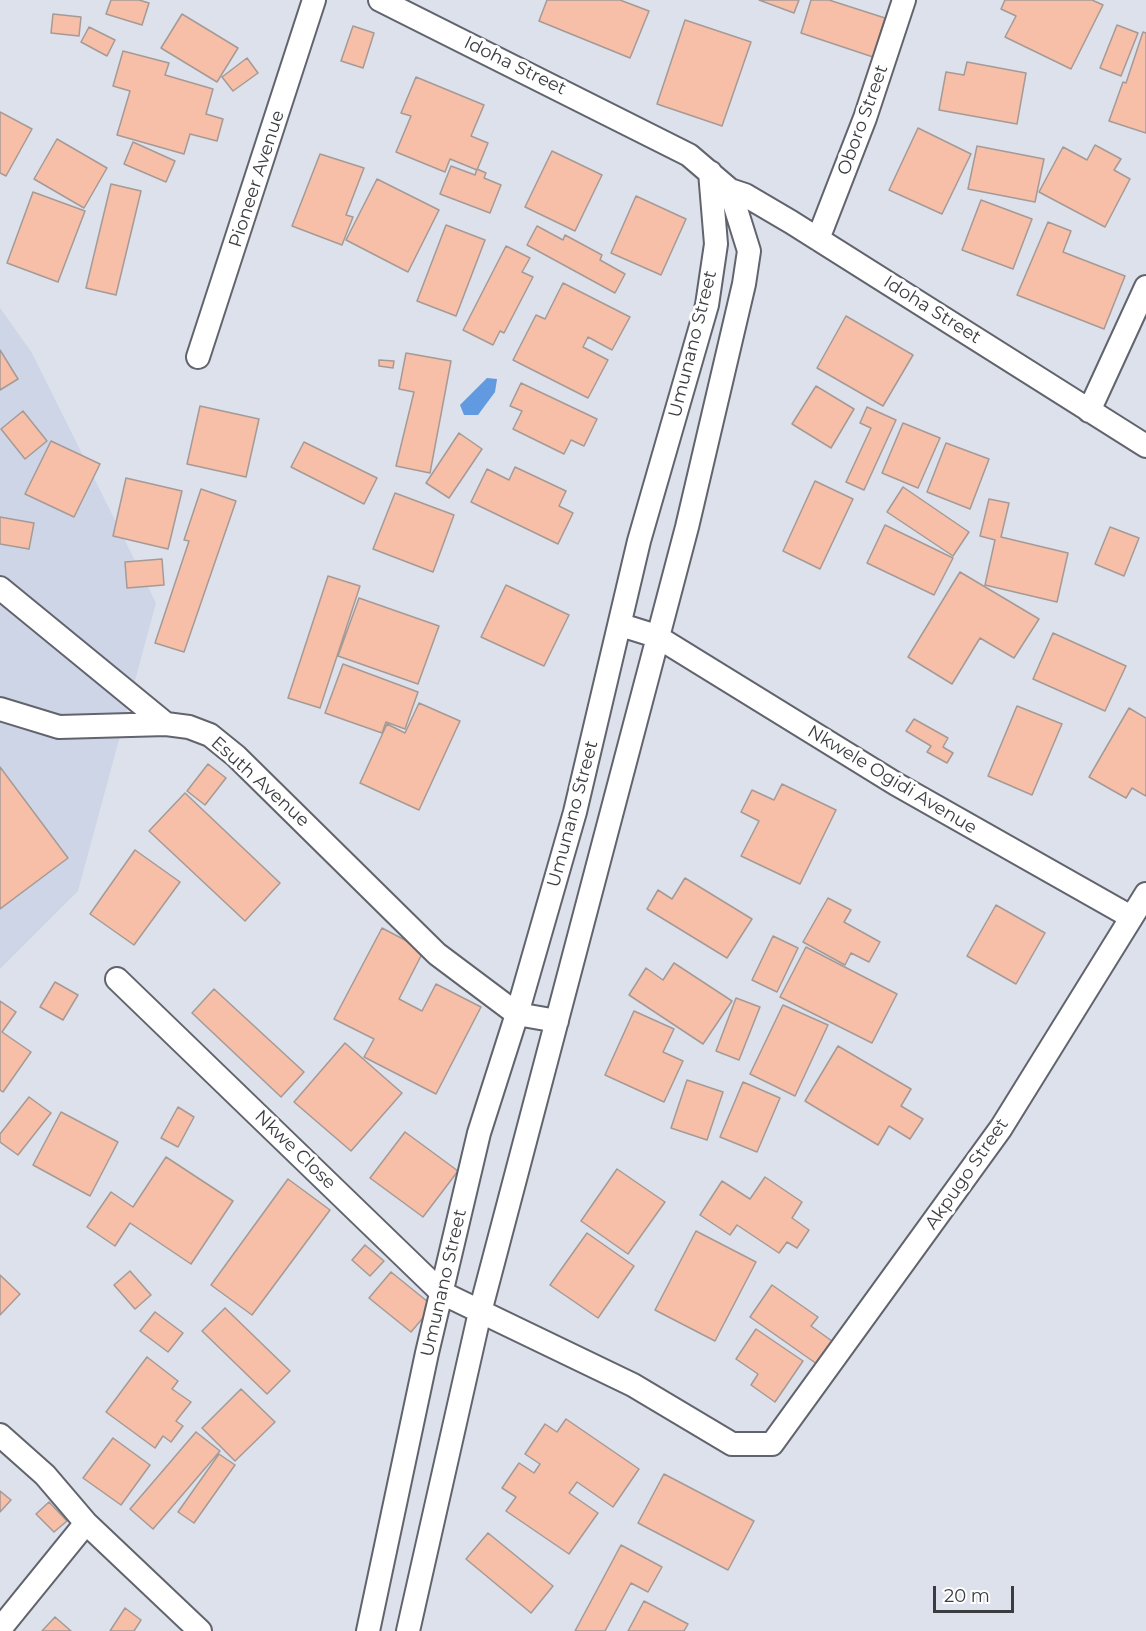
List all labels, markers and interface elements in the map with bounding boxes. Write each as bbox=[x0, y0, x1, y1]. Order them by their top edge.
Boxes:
street label: Idoha Street bbox=[460, 32, 570, 100]
street label: Oboro Street bbox=[833, 62, 893, 178]
street label: Pioneer Avenue bbox=[225, 108, 289, 250]
street label: Umunano Street bbox=[664, 268, 722, 420]
street label: Idoha Street bbox=[879, 271, 985, 349]
street label: Nkwele Ogidi Avenue bbox=[803, 721, 981, 839]
street label: Esuth Avenue bbox=[206, 732, 314, 832]
street label: Umunano Street bbox=[543, 738, 603, 890]
street label: Nkwe Close bbox=[250, 1106, 340, 1194]
street label: Akpugo Street bbox=[921, 1114, 1013, 1234]
street label: Umunano Street bbox=[417, 1207, 471, 1359]
scale bar bbox=[936, 1574, 1017, 1612]
text: 20 m bbox=[944, 1585, 990, 1607]

